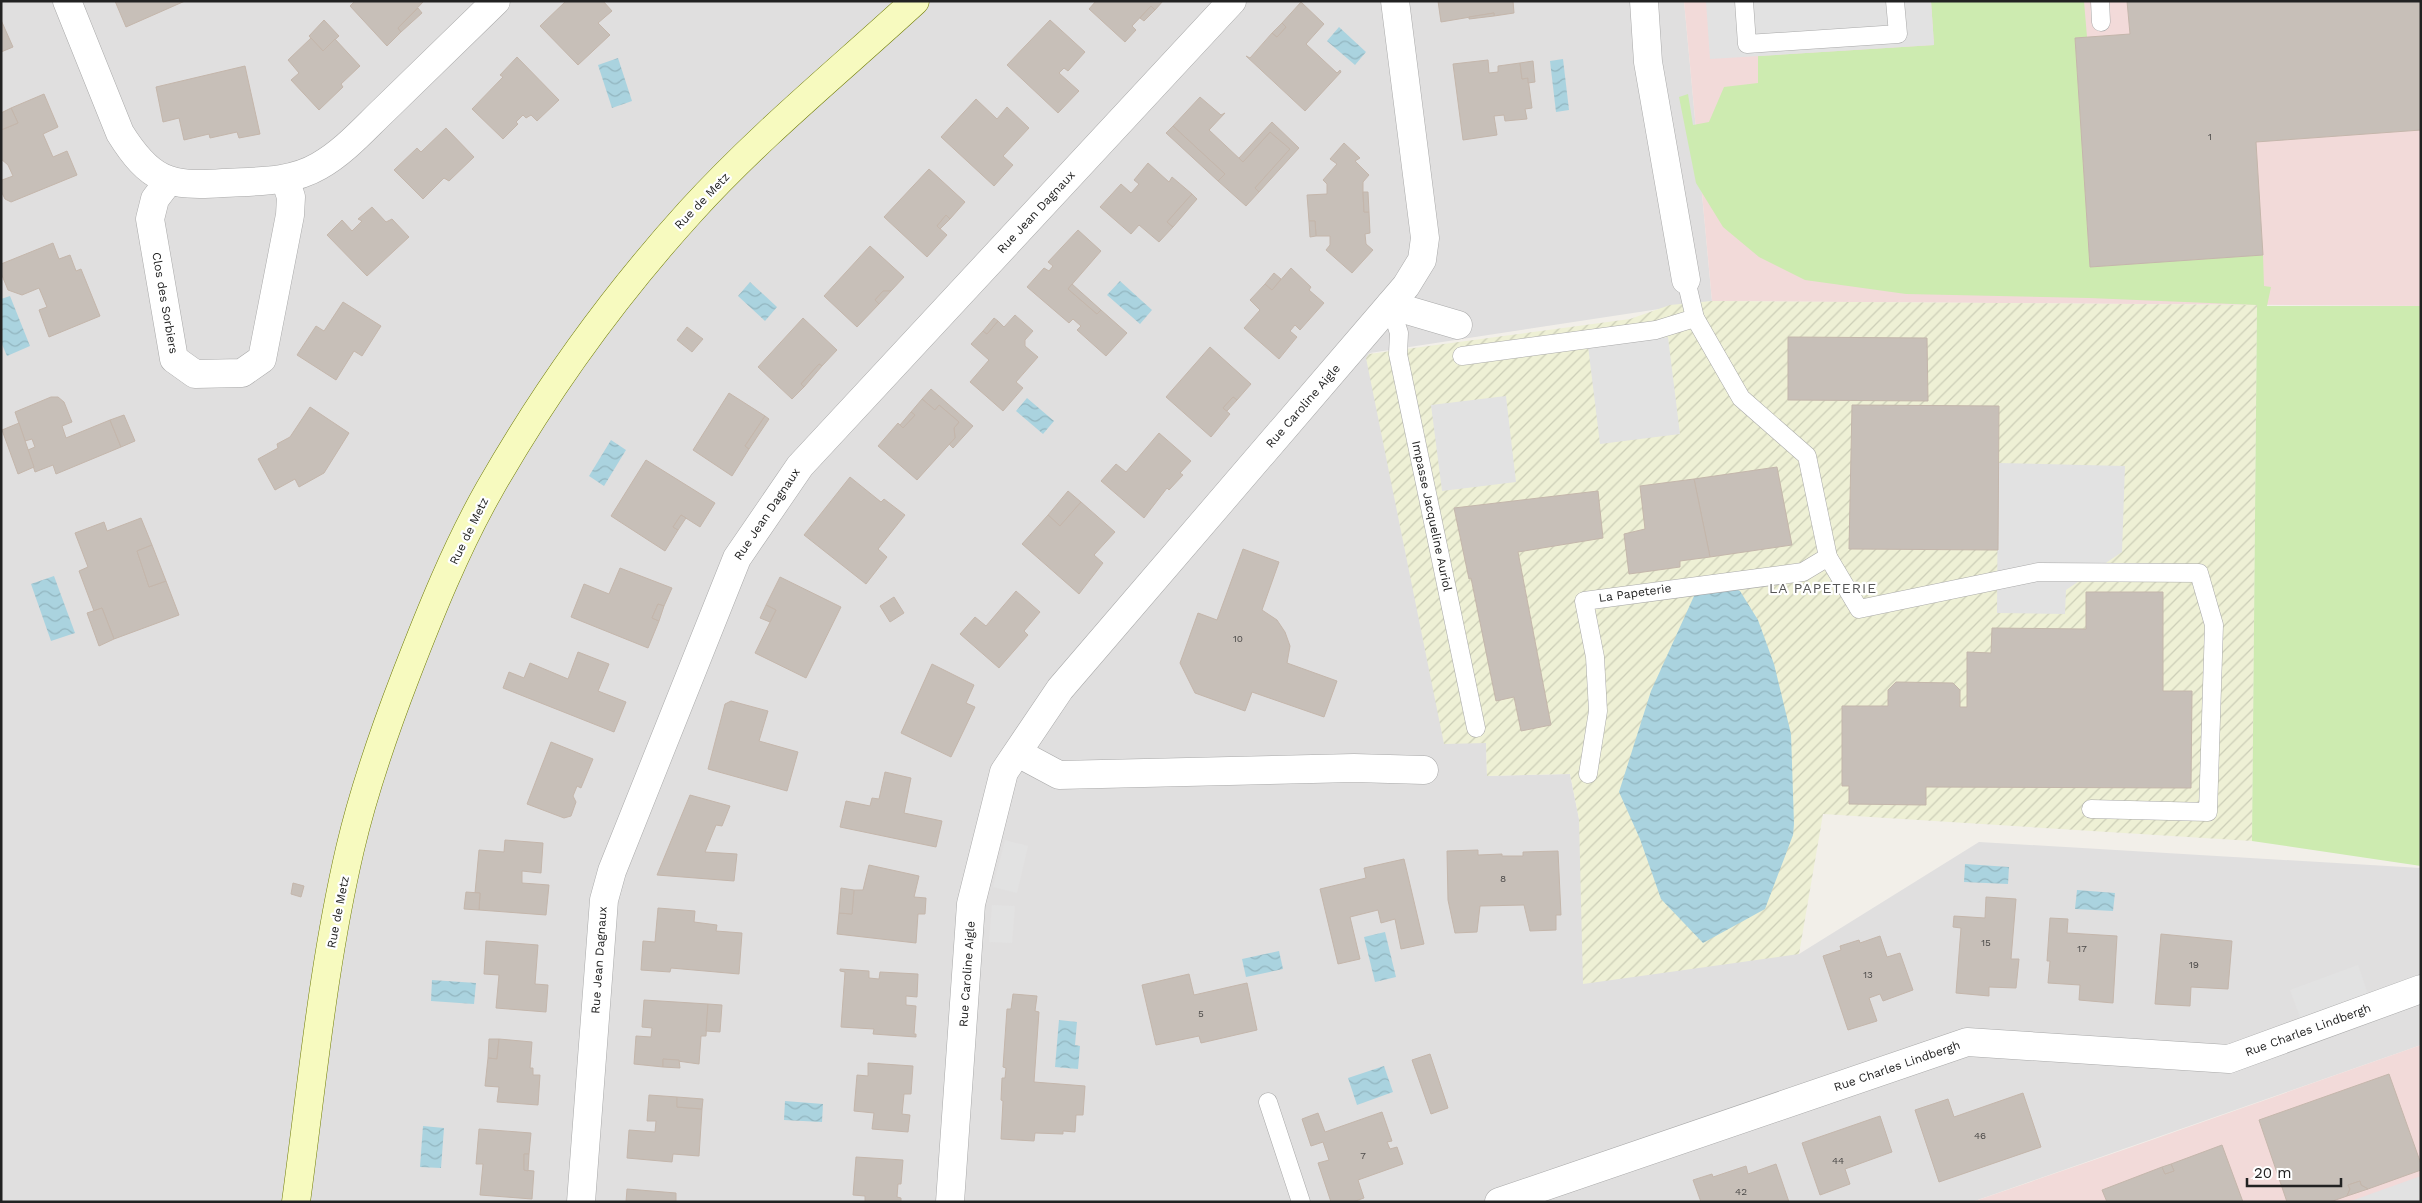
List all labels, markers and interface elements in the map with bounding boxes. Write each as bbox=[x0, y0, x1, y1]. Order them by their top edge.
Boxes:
house number: 1 bbox=[2208, 131, 2212, 142]
street label: Rue Jean Dagnaux bbox=[994, 168, 1078, 256]
street label: Rue de Metz bbox=[672, 170, 732, 232]
street label: Clos des Sorbiers bbox=[149, 251, 181, 355]
street label: Rue Caroline Aigle bbox=[1263, 361, 1343, 451]
street label: Impasse Jacqueline Auriol bbox=[1409, 439, 1455, 593]
street label: Rue Jean Dagnaux bbox=[731, 465, 803, 563]
street label: Rue de Metz bbox=[447, 495, 491, 567]
district label: LA PAPETERIE bbox=[1769, 580, 1877, 596]
street label: La Papeterie bbox=[1598, 581, 1672, 605]
house number: 10 bbox=[1233, 633, 1243, 644]
house number: 8 bbox=[1500, 873, 1506, 884]
street label: Rue de Metz bbox=[324, 875, 352, 949]
street label: Rue Jean Dagnaux bbox=[588, 906, 610, 1014]
street label: Rue Caroline Aigle bbox=[956, 921, 978, 1027]
house number: 15 bbox=[1981, 937, 1991, 948]
house number: 17 bbox=[2077, 943, 2087, 954]
house number: 19 bbox=[2189, 959, 2199, 970]
house number: 13 bbox=[1863, 969, 1873, 980]
street label: Rue Charles Lindbergh bbox=[2243, 1001, 2373, 1059]
house number: 5 bbox=[1198, 1008, 1204, 1019]
street label: Rue Charles Lindbergh bbox=[1832, 1038, 1962, 1094]
house number: 46 bbox=[1974, 1130, 1986, 1141]
house number: 7 bbox=[1360, 1150, 1366, 1161]
house number: 44 bbox=[1832, 1155, 1844, 1166]
scale bar bbox=[2247, 1156, 2341, 1188]
text: 20 m bbox=[2254, 1164, 2292, 1182]
house number: 42 bbox=[1735, 1186, 1747, 1197]

